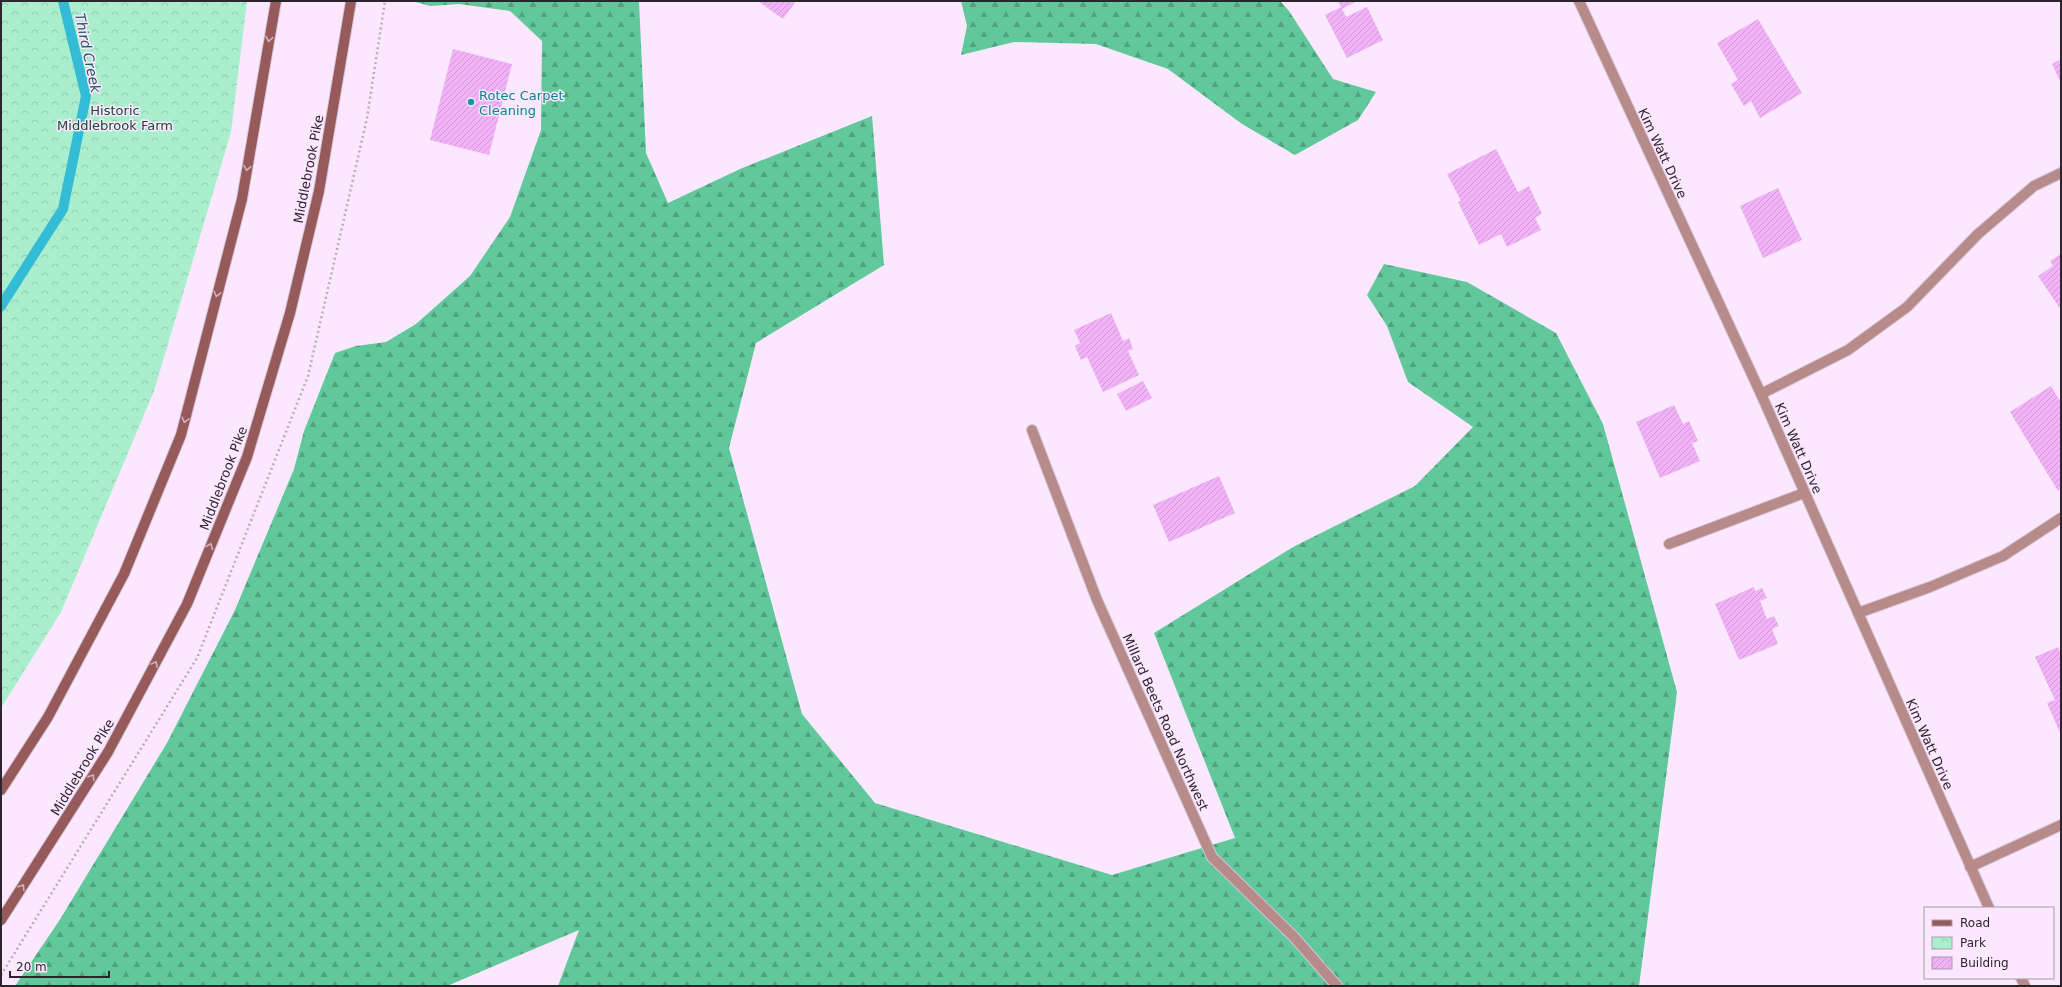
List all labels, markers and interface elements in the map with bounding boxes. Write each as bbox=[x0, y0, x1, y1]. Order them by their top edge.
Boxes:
water label: Third Creek bbox=[72, 12, 104, 95]
one-way arrow bbox=[265, 36, 274, 43]
place label: Rotec Carpet Cleaning bbox=[479, 88, 564, 118]
marker: Rotec Carpet Cleaning bbox=[466, 97, 476, 107]
park label: Historic Middlebrook Farm bbox=[57, 103, 173, 133]
street label: Kim Watt Drive bbox=[1635, 106, 1690, 201]
street label: Middlebrook Pike bbox=[291, 114, 326, 225]
one-way arrow bbox=[243, 164, 252, 171]
one-way arrow bbox=[214, 291, 222, 297]
street label: Kim Watt Drive bbox=[1772, 400, 1825, 496]
one-way arrow bbox=[181, 416, 190, 423]
street label: Middlebrook Pike bbox=[197, 424, 250, 532]
one-way arrow bbox=[206, 543, 214, 550]
street label: Millard Beets Road Northwest bbox=[1120, 631, 1211, 813]
one-way arrow bbox=[150, 661, 158, 668]
street label: Kim Watt Drive bbox=[1903, 696, 1956, 792]
street label: Middlebrook Pike bbox=[48, 716, 117, 818]
one-way arrow bbox=[87, 774, 94, 781]
one-way arrow bbox=[17, 884, 25, 891]
legend bbox=[1924, 907, 2054, 979]
text: Road bbox=[1960, 916, 1990, 930]
text: Park bbox=[1960, 936, 1986, 950]
scale bar bbox=[10, 953, 109, 979]
text: Building bbox=[1960, 956, 2009, 970]
text: 20 m bbox=[16, 960, 47, 974]

